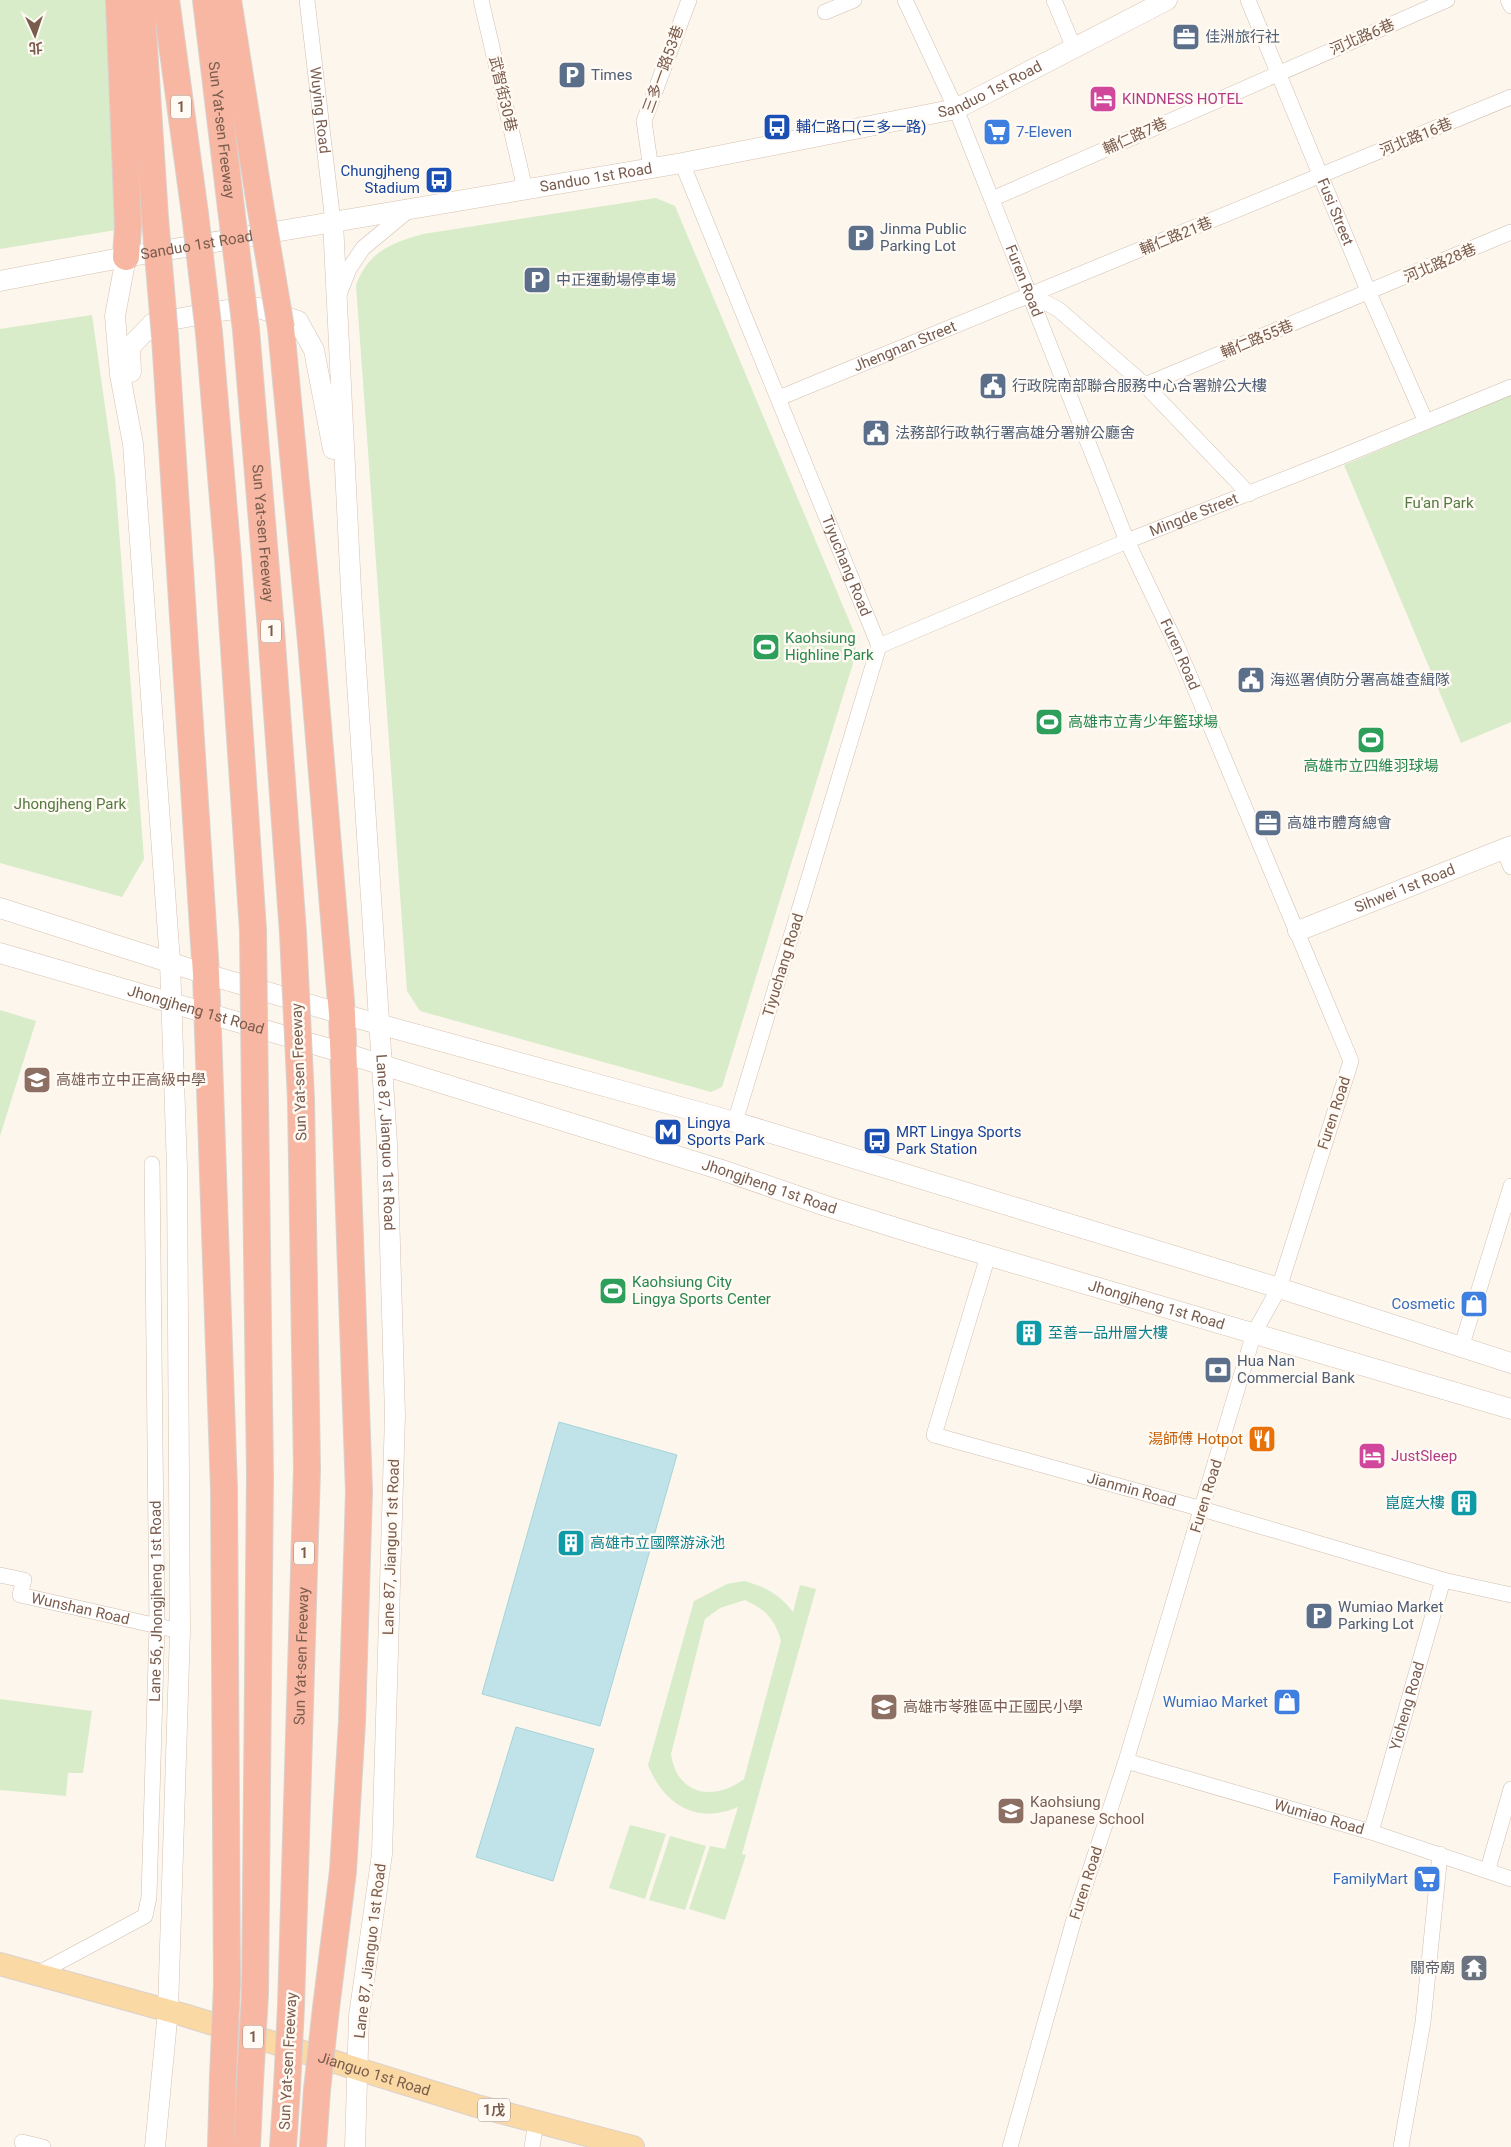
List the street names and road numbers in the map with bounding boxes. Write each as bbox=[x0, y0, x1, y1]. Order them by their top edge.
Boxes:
street label: 河北路6巷 bbox=[1327, 15, 1397, 59]
street label: 三多一路53巷 bbox=[639, 23, 687, 115]
street label: 武智街30巷 bbox=[486, 55, 520, 133]
street label: Sanduo 1st Road bbox=[936, 57, 1045, 121]
street label: Sun Yat-sen Freeway bbox=[204, 60, 239, 200]
street label: Wuying Road bbox=[306, 66, 334, 155]
road number: 1 bbox=[171, 95, 191, 118]
street label: 輔仁路7巷 bbox=[1100, 114, 1170, 158]
street label: 河北路16巷 bbox=[1377, 114, 1455, 160]
street label: Sanduo 1st Road bbox=[539, 159, 654, 196]
street label: Fusi Street bbox=[1314, 175, 1357, 248]
street label: 輔仁路21巷 bbox=[1137, 213, 1215, 259]
street label: Sanduo 1st Road bbox=[139, 227, 254, 263]
street label: 河北路28巷 bbox=[1401, 240, 1479, 286]
street label: Furen Road bbox=[1002, 242, 1046, 319]
street label: 輔仁路55巷 bbox=[1218, 316, 1296, 362]
street label: Jhengnan Street bbox=[851, 317, 959, 375]
street label: Sun Yat-sen Freeway bbox=[248, 464, 278, 603]
street label: Mingde Street bbox=[1147, 489, 1241, 540]
street label: Tiyuchang Road bbox=[818, 513, 875, 619]
street label: Furen Road bbox=[1156, 616, 1203, 693]
road number: 1 bbox=[261, 620, 281, 642]
street label: Sihwei 1st Road bbox=[1352, 860, 1458, 917]
street label: Tiyuchang Road bbox=[759, 911, 807, 1019]
street label: Jhongjheng 1st Road bbox=[125, 982, 266, 1038]
street label: Sun Yat-sen Freeway bbox=[288, 1003, 310, 1141]
street label: Lane 87, Jianguo 1st Road bbox=[372, 1054, 399, 1231]
street label: Furen Road bbox=[1314, 1074, 1354, 1152]
street label: Jhongjheng 1st Road bbox=[700, 1155, 839, 1218]
street label: Jhongjheng 1st Road bbox=[1086, 1276, 1227, 1333]
street label: Furen Road bbox=[1186, 1457, 1226, 1535]
street label: Lane 87, Jianguo 1st Road bbox=[379, 1459, 403, 1635]
street label: Jianmin Road bbox=[1085, 1469, 1178, 1510]
street label: Lane 56, Jhongjheng 1st Road bbox=[146, 1500, 166, 1702]
road number: 1 bbox=[294, 1542, 314, 1565]
street label: Sun Yat-sen Freeway bbox=[290, 1587, 312, 1725]
street label: Wunshan Road bbox=[29, 1589, 131, 1628]
street label: Yicheng Road bbox=[1386, 1659, 1428, 1753]
street label: Wumiao Road bbox=[1272, 1795, 1366, 1839]
street label: Furen Road bbox=[1066, 1844, 1106, 1922]
street label: Lane 87, Jianguo 1st Road bbox=[350, 1862, 390, 2040]
street label: Sun Yat-sen Freeway bbox=[275, 1992, 301, 2130]
road number: 1 bbox=[243, 2025, 263, 2048]
street label: Jianguo 1st Road bbox=[316, 2048, 433, 2100]
road number: 1戊 bbox=[478, 2098, 510, 2122]

